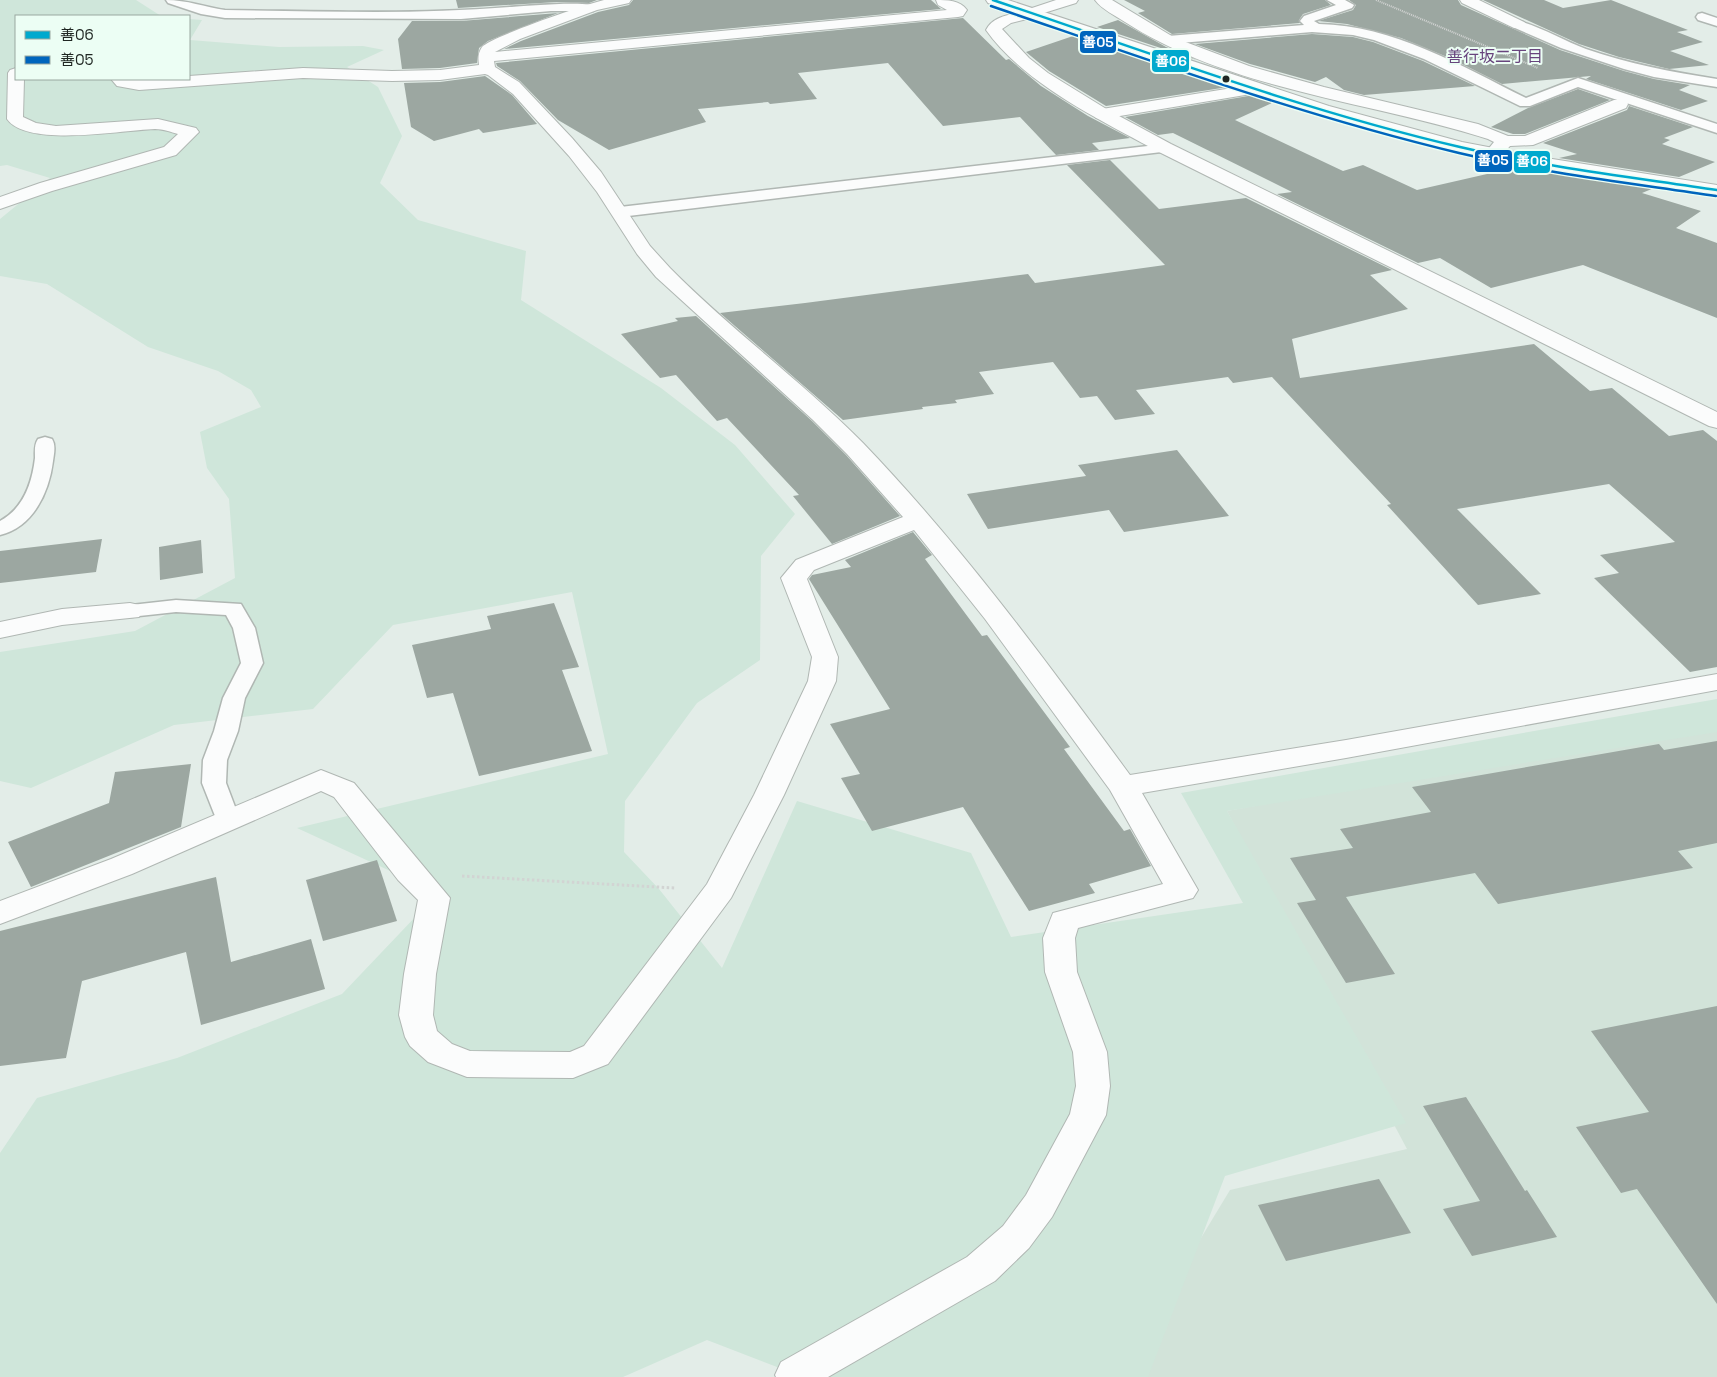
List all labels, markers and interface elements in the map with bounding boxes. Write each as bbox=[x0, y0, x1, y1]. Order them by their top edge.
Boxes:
legend bbox=[15, 15, 190, 80]
text: 善06 bbox=[60, 25, 94, 44]
line badge: 善05 bbox=[1079, 30, 1117, 54]
text: 善05 bbox=[1082, 33, 1114, 51]
district label: 善行坂二丁目 bbox=[1447, 46, 1543, 67]
line badge: 善06 bbox=[1151, 49, 1190, 73]
text: 善05 bbox=[60, 50, 94, 69]
text: 善06 bbox=[1155, 52, 1187, 70]
unlabelled marker bbox=[1221, 74, 1231, 84]
line badge: 善05 bbox=[1474, 149, 1513, 173]
line badge: 善06 bbox=[1513, 150, 1551, 174]
text: 善05 bbox=[1477, 151, 1509, 169]
text: 善06 bbox=[1516, 152, 1548, 170]

